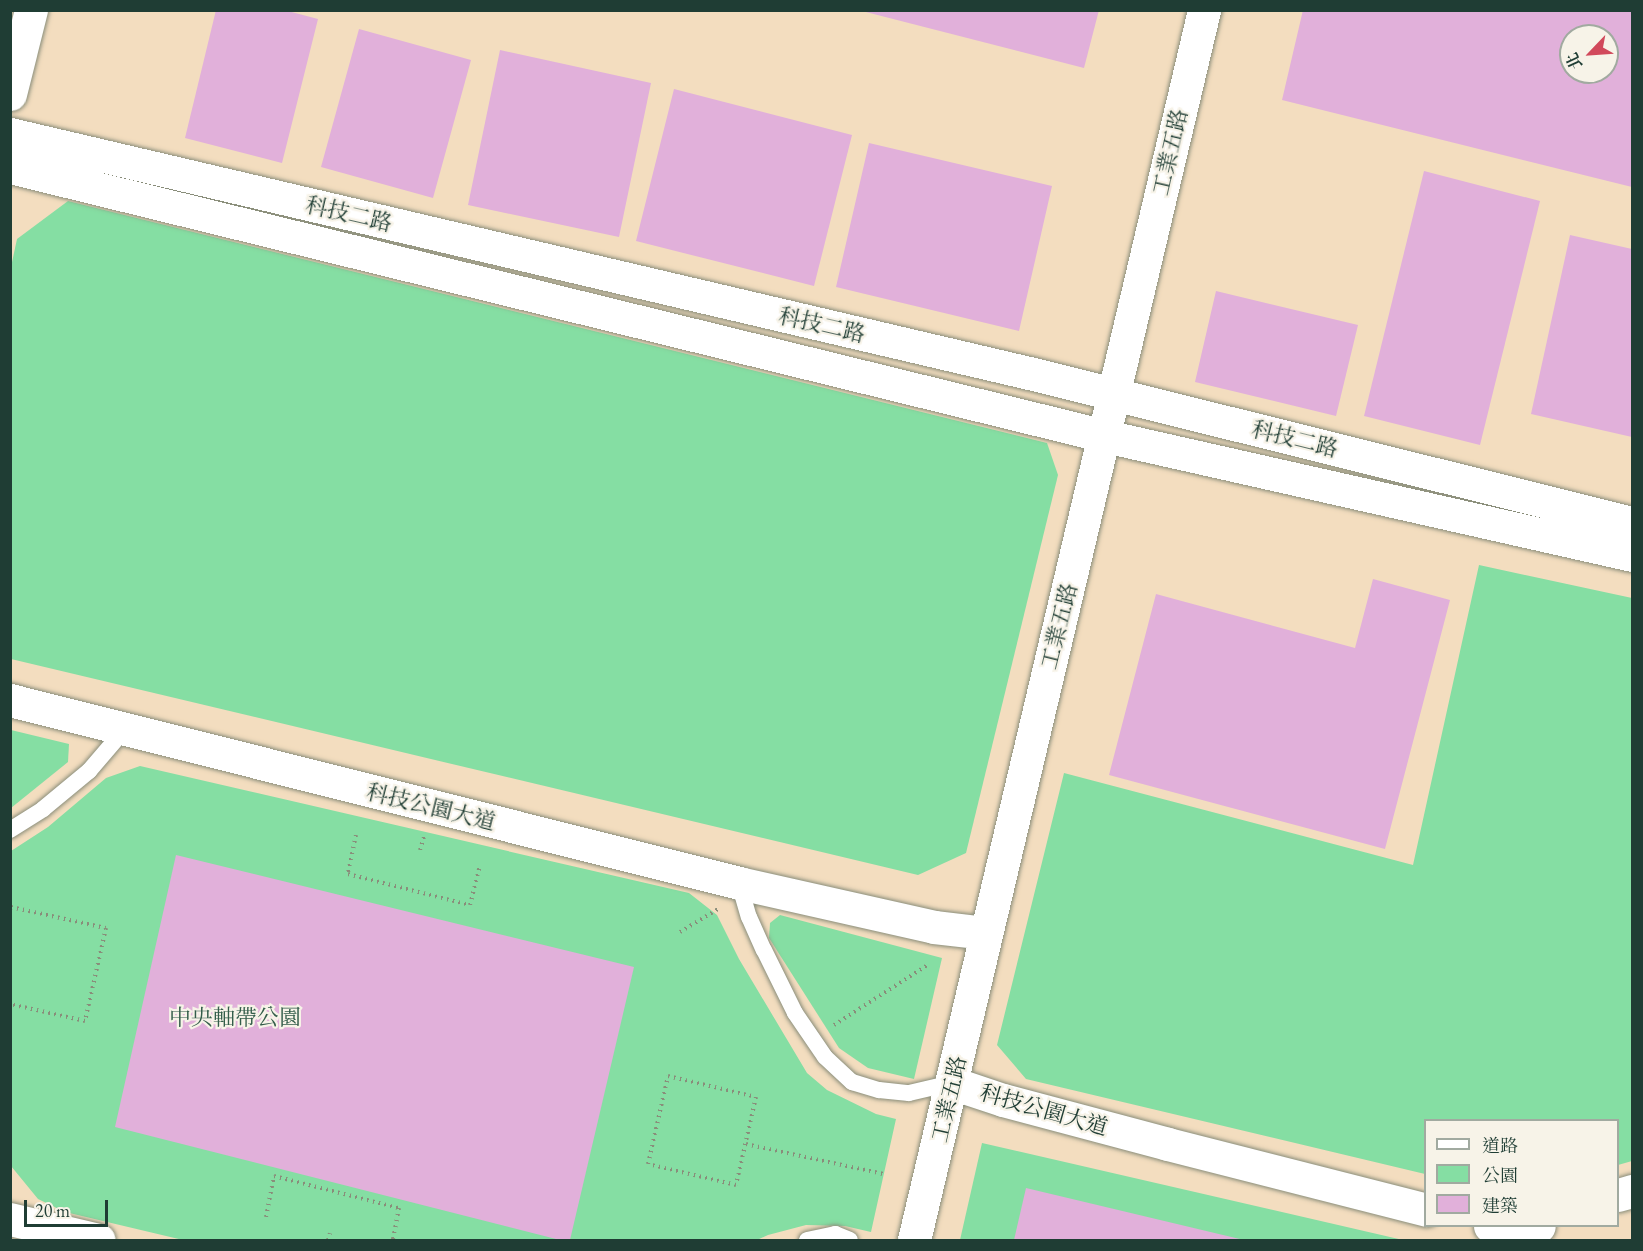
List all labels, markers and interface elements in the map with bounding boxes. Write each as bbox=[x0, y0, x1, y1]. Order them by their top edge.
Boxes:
north arrow bbox=[1559, 24, 1619, 84]
text: 北 bbox=[1561, 49, 1587, 73]
street label: 工業五路 bbox=[1147, 106, 1193, 198]
street label: 科技二路 bbox=[303, 191, 395, 237]
street label: 科技二路 bbox=[776, 302, 868, 348]
street label: 科技二路 bbox=[1249, 416, 1341, 462]
street label: 工業五路 bbox=[1036, 580, 1082, 672]
street label: 科技公園大道 bbox=[364, 778, 498, 836]
park label: 中央軸帶公園 bbox=[169, 1005, 301, 1031]
street label: 工業五路 bbox=[926, 1053, 972, 1145]
street label: 科技公園大道 bbox=[977, 1079, 1111, 1141]
legend bbox=[1424, 1119, 1619, 1227]
text: 道路 bbox=[1482, 1134, 1518, 1157]
text: 公園 bbox=[1482, 1164, 1518, 1187]
scale bar bbox=[27, 1188, 111, 1226]
text: 建築 bbox=[1482, 1194, 1518, 1217]
text: 20 m bbox=[35, 1199, 70, 1222]

